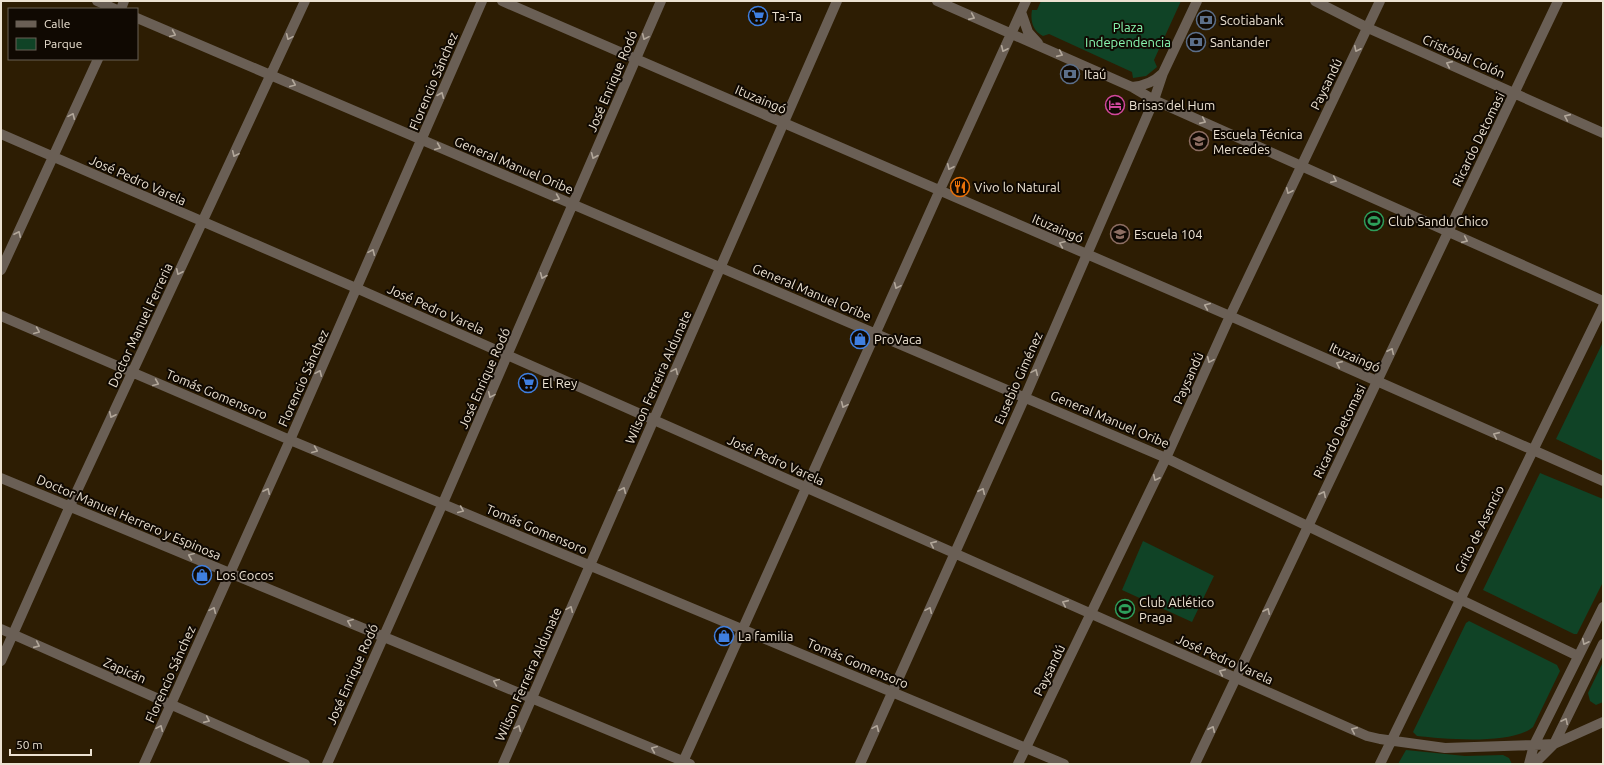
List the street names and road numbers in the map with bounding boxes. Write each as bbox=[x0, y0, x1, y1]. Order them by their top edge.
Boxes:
street label: José Enrique Rodó bbox=[584, 28, 640, 134]
street label: Florencio Sánchez bbox=[406, 30, 460, 132]
street label: Cristóbal Colón bbox=[1420, 31, 1508, 81]
street label: Paysandú bbox=[1308, 56, 1344, 112]
street label: Ituzaingó bbox=[733, 82, 789, 116]
street label: Ricardo Detomasi bbox=[1449, 90, 1507, 188]
street label: General Manuel Oribe bbox=[452, 134, 576, 196]
street label: José Pedro Varela bbox=[87, 152, 189, 208]
street label: Ituzaingó bbox=[1030, 211, 1086, 245]
street label: Doctor Manuel Ferreria bbox=[105, 261, 175, 389]
street label: General Manuel Oribe bbox=[750, 261, 874, 323]
street label: José Pedro Varela bbox=[385, 281, 487, 337]
street label: Wilson Ferreira Aldunate bbox=[622, 308, 694, 446]
street label: José Enrique Rodó bbox=[456, 326, 512, 430]
street label: Florencio Sánchez bbox=[275, 327, 331, 429]
street label: Eusebio Giménez bbox=[991, 330, 1045, 426]
street label: Ituzaingó bbox=[1327, 340, 1383, 374]
street label: Paysandú bbox=[1170, 350, 1206, 406]
street label: Tomás Gomensoro bbox=[164, 366, 270, 422]
street label: Ricardo Detomasi bbox=[1310, 382, 1368, 480]
street label: General Manuel Oribe bbox=[1048, 388, 1172, 450]
street label: José Pedro Varela bbox=[725, 432, 827, 488]
street label: Doctor Manuel Herrero y Espinosa bbox=[35, 472, 223, 562]
street label: Grito de Asencio bbox=[1452, 483, 1506, 575]
street label: Tomás Gomensoro bbox=[484, 501, 590, 557]
street label: Wilson Ferreira Aldunate bbox=[492, 605, 564, 743]
street label: José Enrique Rodó bbox=[324, 622, 380, 726]
street label: Florencio Sánchez bbox=[142, 623, 198, 725]
street label: José Pedro Varela bbox=[1174, 631, 1276, 687]
street label: Tomás Gomensoro bbox=[805, 635, 911, 691]
street label: Paysandú bbox=[1031, 642, 1067, 698]
street label: Zapicán bbox=[102, 654, 148, 686]

